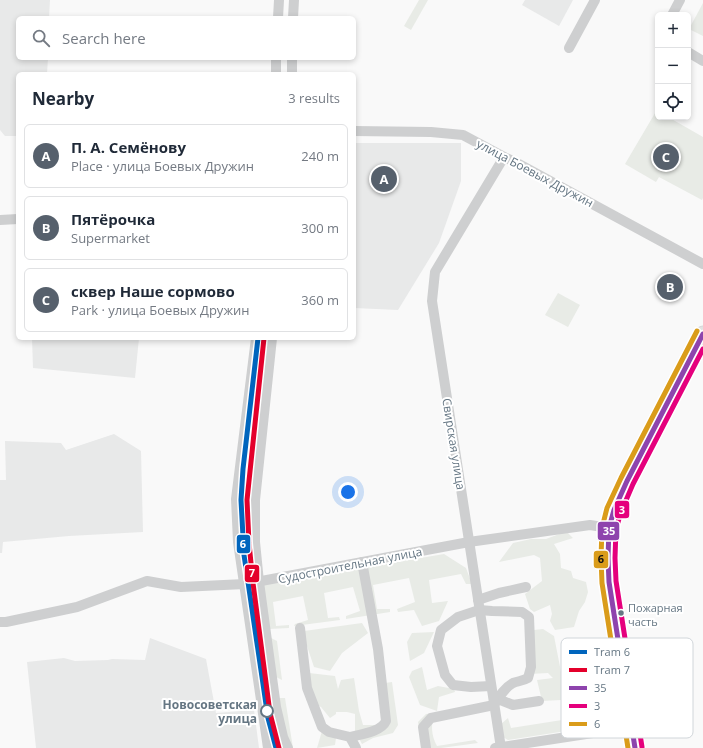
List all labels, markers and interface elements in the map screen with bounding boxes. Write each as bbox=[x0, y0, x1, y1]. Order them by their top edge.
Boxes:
map controls bbox=[655, 12, 691, 120]
button: + bbox=[655, 12, 691, 48]
search box bbox=[16, 16, 356, 60]
icon: search bbox=[30, 27, 52, 49]
text: Search here bbox=[62, 28, 146, 48]
button: − bbox=[655, 48, 691, 84]
button: locate bbox=[655, 84, 691, 120]
text: Nearby bbox=[32, 87, 94, 110]
text: 3 results bbox=[288, 89, 340, 107]
street label: улица Боевых Дружин bbox=[474, 135, 596, 211]
text: П. А. Семёнову bbox=[71, 137, 186, 157]
pin: C bbox=[653, 142, 679, 172]
text: A bbox=[42, 147, 50, 165]
text: 240 m bbox=[301, 147, 339, 165]
text: Place · улица Боевых Дружин bbox=[71, 157, 254, 175]
pin: A bbox=[371, 164, 397, 194]
text: Пятёрочка bbox=[71, 209, 155, 229]
text: B bbox=[42, 219, 50, 237]
text: 300 m bbox=[301, 219, 339, 237]
text: Supermarket bbox=[71, 229, 150, 247]
pin: B bbox=[657, 272, 683, 302]
text: сквер Наше сормово bbox=[71, 281, 235, 301]
text: C bbox=[42, 291, 50, 309]
text: 360 m bbox=[301, 291, 339, 309]
text: Park · улица Боевых Дружин bbox=[71, 301, 249, 319]
street label: Свирская улица bbox=[438, 397, 470, 491]
your location bbox=[338, 482, 358, 502]
line badge: 3 bbox=[614, 500, 630, 519]
text: 3 bbox=[619, 502, 625, 517]
line badge: 35 bbox=[597, 521, 620, 541]
text: 35 bbox=[603, 523, 615, 538]
line badge: 6 bbox=[236, 534, 251, 554]
text: 6 bbox=[240, 536, 246, 551]
street label: Судостроительная улица bbox=[277, 543, 423, 587]
line badge: 6 bbox=[593, 550, 609, 569]
text: 6 bbox=[598, 551, 604, 566]
line badge: 7 bbox=[244, 564, 260, 583]
text: 7 bbox=[249, 565, 255, 580]
place label: Пожарная часть bbox=[628, 600, 683, 629]
marker: Пожарная часть bbox=[616, 608, 626, 618]
legend bbox=[561, 638, 693, 738]
text: Tram 6 bbox=[594, 644, 630, 659]
text: Tram 7 bbox=[594, 662, 630, 677]
text: 35 bbox=[594, 680, 607, 695]
place label: Новосоветская улица bbox=[163, 696, 257, 727]
text: 3 bbox=[594, 698, 600, 713]
marker: Новосоветская улица bbox=[260, 704, 274, 718]
text: 6 bbox=[594, 716, 600, 731]

